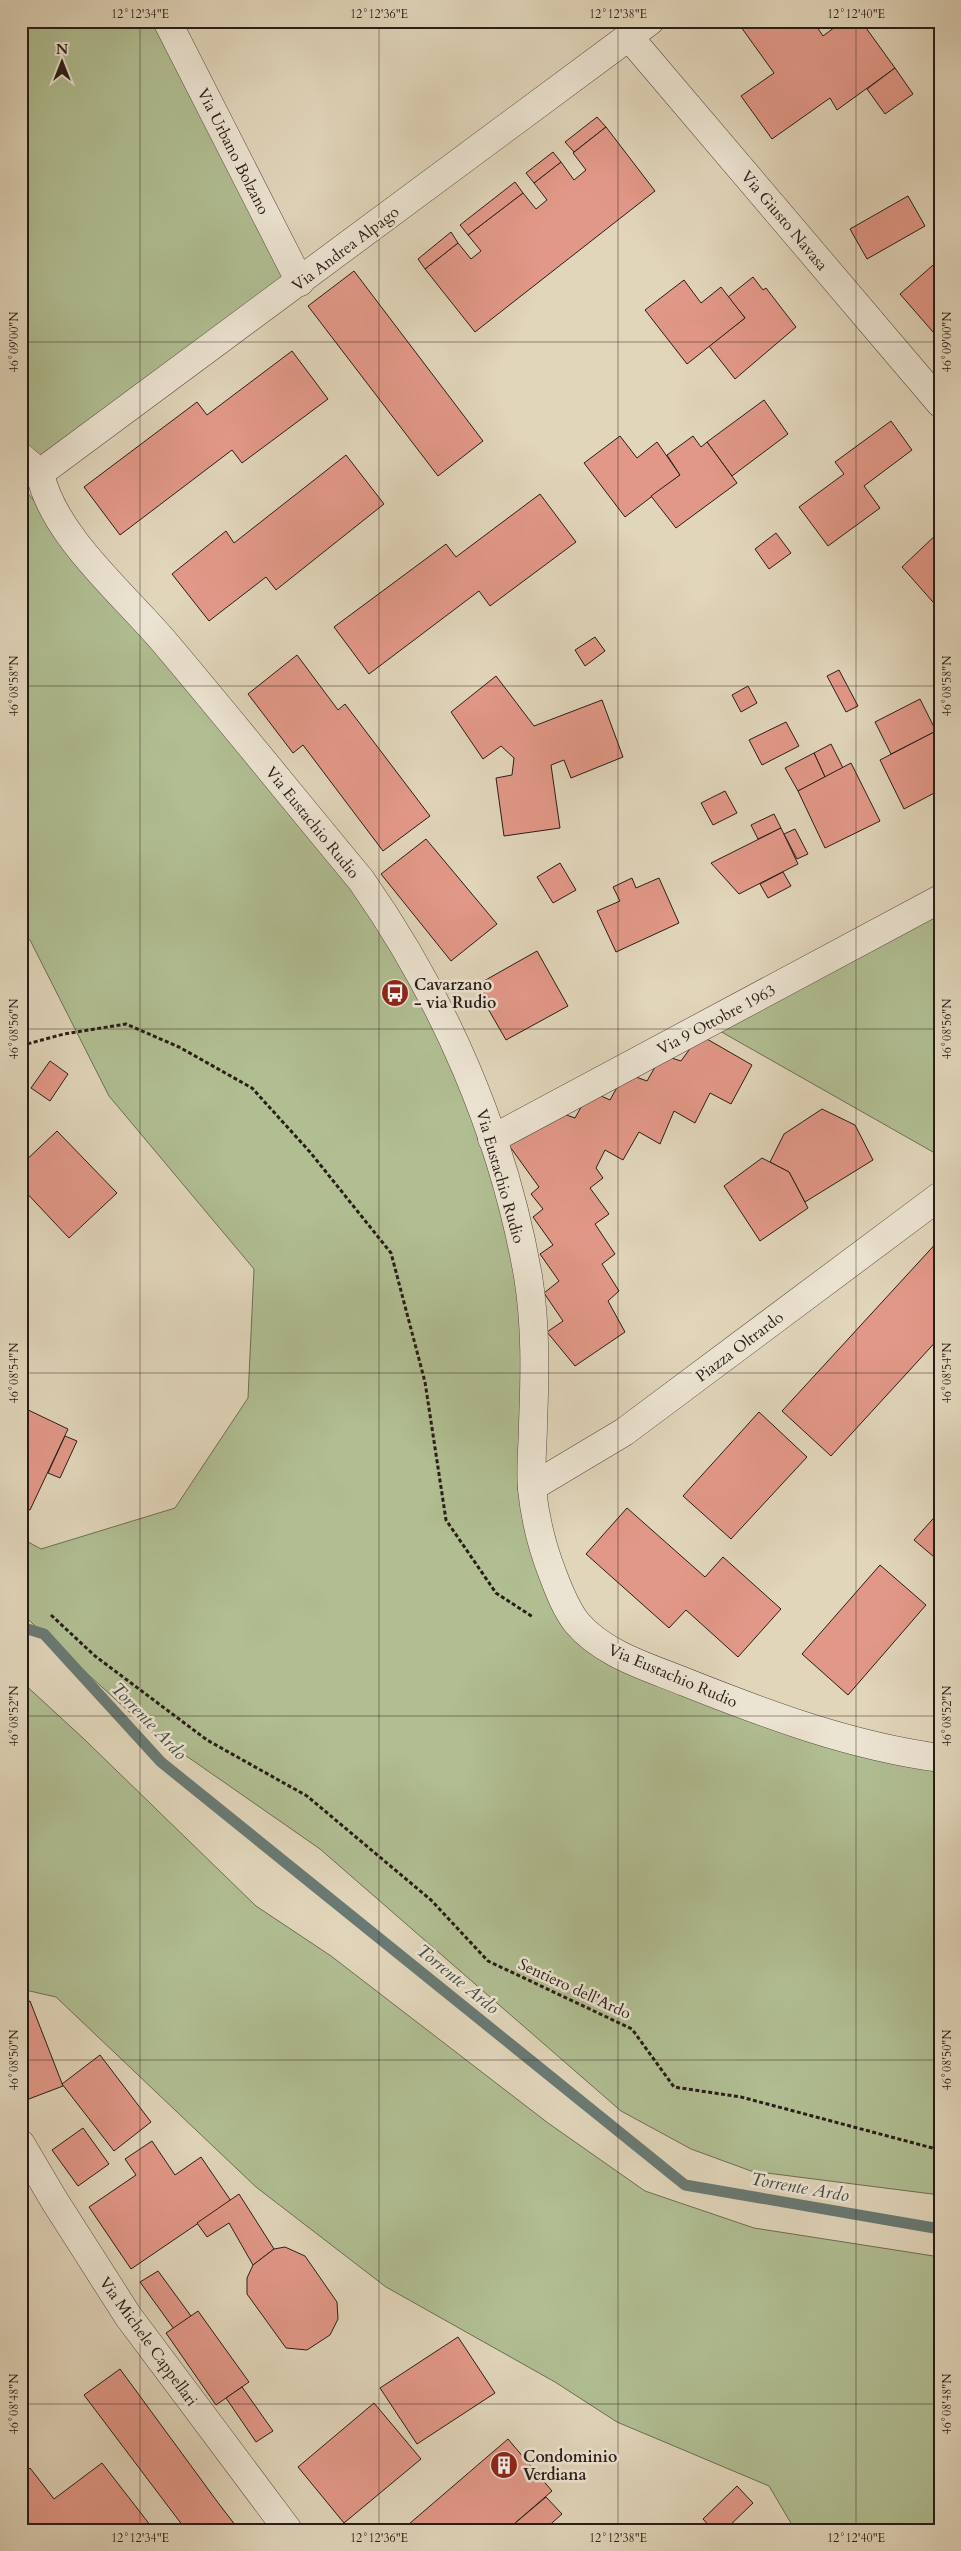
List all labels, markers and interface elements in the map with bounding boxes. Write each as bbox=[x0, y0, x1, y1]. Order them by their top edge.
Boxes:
text: 12°12'34"E bbox=[111, 6, 169, 22]
text: 12°12'36"E bbox=[350, 6, 408, 22]
text: 12°12'38"E bbox=[589, 6, 647, 22]
text: 12°12'40"E bbox=[827, 6, 885, 22]
north arrow bbox=[38, 38, 88, 88]
text: N bbox=[56, 40, 68, 59]
street label: Via Urbano Bolzano bbox=[192, 84, 275, 219]
street label: Via Giusto Navasa bbox=[736, 166, 833, 276]
street label: Via Andrea Alpago bbox=[287, 201, 404, 296]
text: 46°09'00"N bbox=[6, 311, 22, 372]
text: 46°09'00"N bbox=[939, 311, 955, 372]
text: 46°08'58"N bbox=[6, 655, 22, 716]
text: 46°08'58"N bbox=[939, 655, 955, 716]
street label: Via Eustachio Rudio bbox=[260, 762, 365, 884]
place label: Cavarzano - via Rudio bbox=[414, 974, 496, 1014]
bus stop icon: Cavarzano - via Rudio bbox=[380, 978, 410, 1008]
street label: Via 9 Ottobre 1963 bbox=[653, 979, 780, 1060]
text: 46°08'56"N bbox=[6, 998, 22, 1059]
text: 46°08'56"N bbox=[939, 998, 955, 1059]
street label: Via Eustachio Rudio bbox=[470, 1107, 530, 1246]
street label: Piazza Oltrardo bbox=[691, 1306, 788, 1387]
text: 46°08'54"N bbox=[6, 1342, 22, 1403]
text: 46°08'54"N bbox=[939, 1342, 955, 1403]
street label: Via Eustachio Rudio bbox=[605, 1639, 741, 1713]
water label: Torrente Ardo bbox=[105, 1677, 192, 1766]
text: 46°08'52"N bbox=[6, 1685, 22, 1746]
text: 46°08'52"N bbox=[939, 1685, 955, 1746]
water label: Torrente Ardo bbox=[411, 1938, 504, 2020]
street label: Sentiero dell'Ardo bbox=[515, 1953, 635, 2025]
text: 46°08'50"N bbox=[6, 2029, 22, 2090]
text: 46°08'50"N bbox=[939, 2029, 955, 2090]
water label: Torrente Ardo bbox=[749, 2167, 851, 2208]
street label: Via Michele Cappellari bbox=[94, 2272, 203, 2411]
text: 46°08'48"N bbox=[6, 2373, 22, 2434]
text: 46°08'48"N bbox=[939, 2373, 955, 2434]
place label: Condominio Verdiana bbox=[523, 2446, 617, 2486]
building icon: Condominio Verdiana bbox=[489, 2450, 519, 2480]
text: 12°12'34"E bbox=[111, 2530, 169, 2546]
text: 12°12'36"E bbox=[350, 2530, 408, 2546]
text: 12°12'38"E bbox=[589, 2530, 647, 2546]
text: 12°12'40"E bbox=[827, 2530, 885, 2546]

